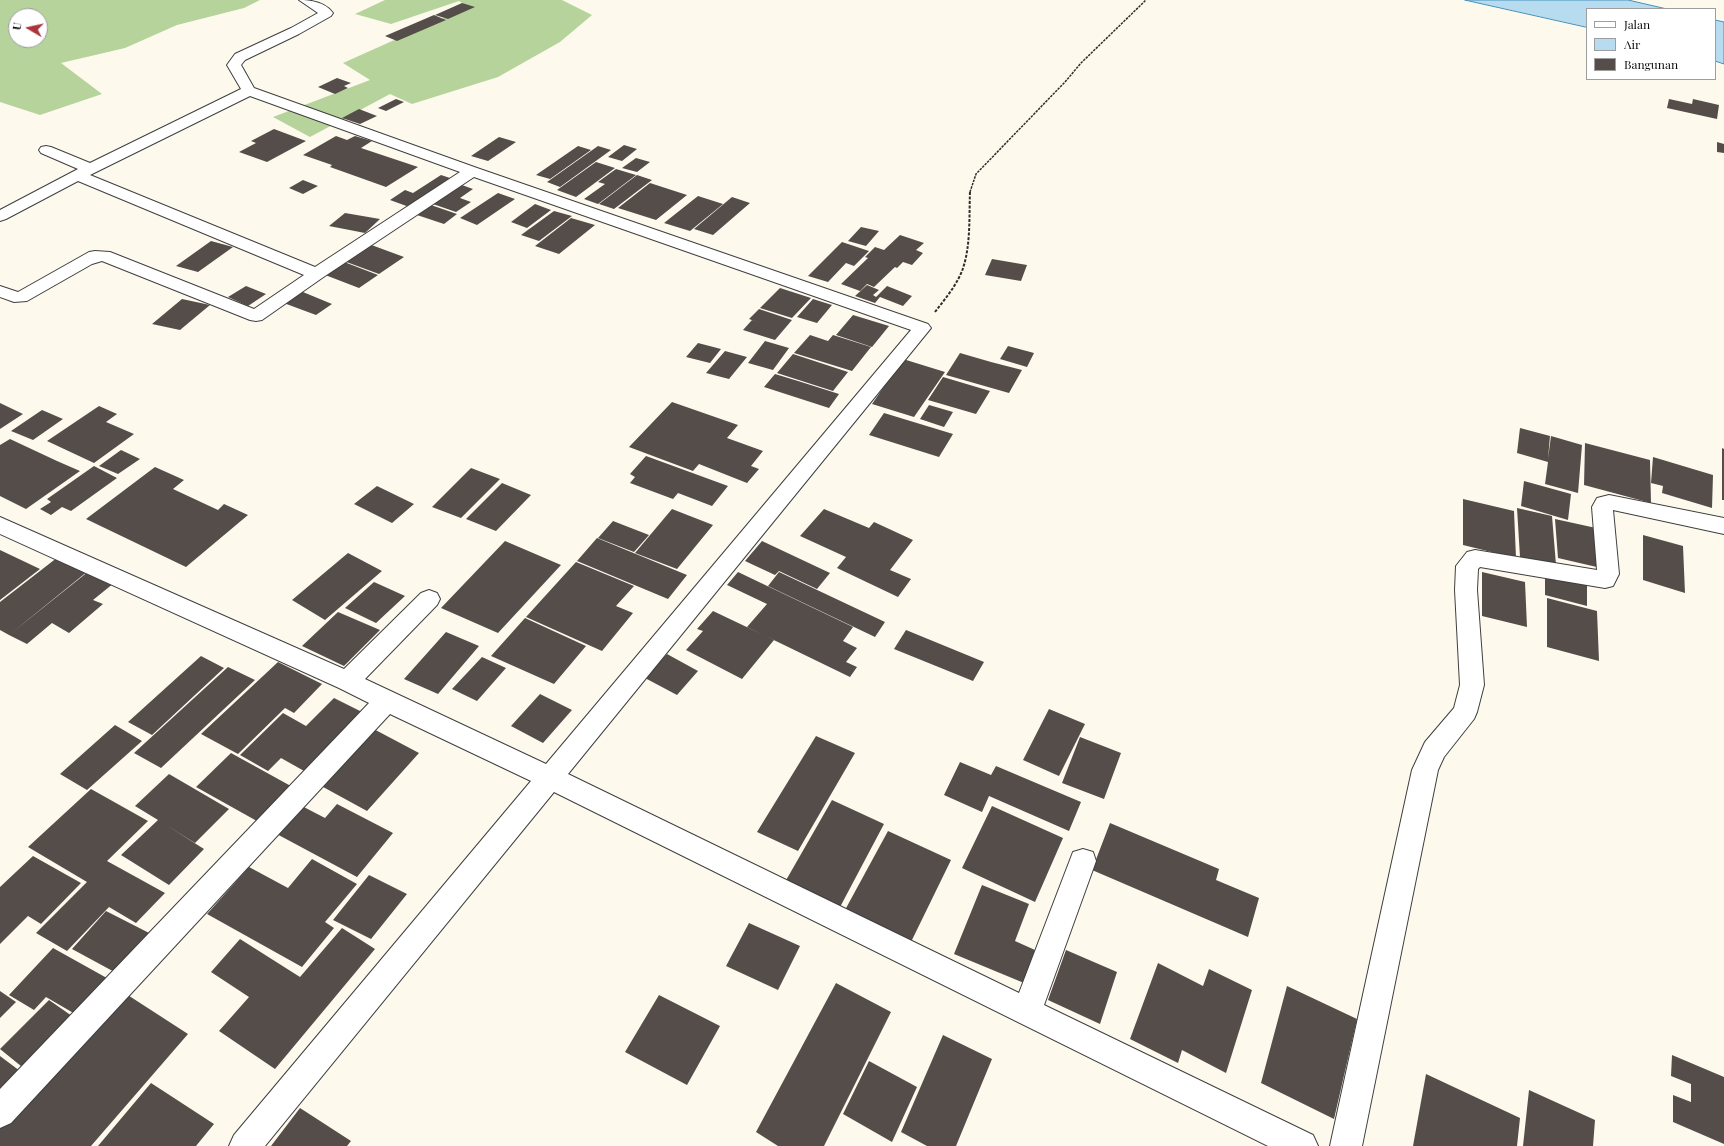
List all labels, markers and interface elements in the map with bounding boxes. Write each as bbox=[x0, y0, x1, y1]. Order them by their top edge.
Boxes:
north arrow bbox=[8, 8, 48, 48]
legend bbox=[1586, 8, 1716, 80]
text: Jalan bbox=[1624, 16, 1650, 32]
text: U bbox=[9, 21, 25, 31]
text: Air bbox=[1624, 36, 1640, 52]
text: Bangunan bbox=[1624, 56, 1678, 72]

